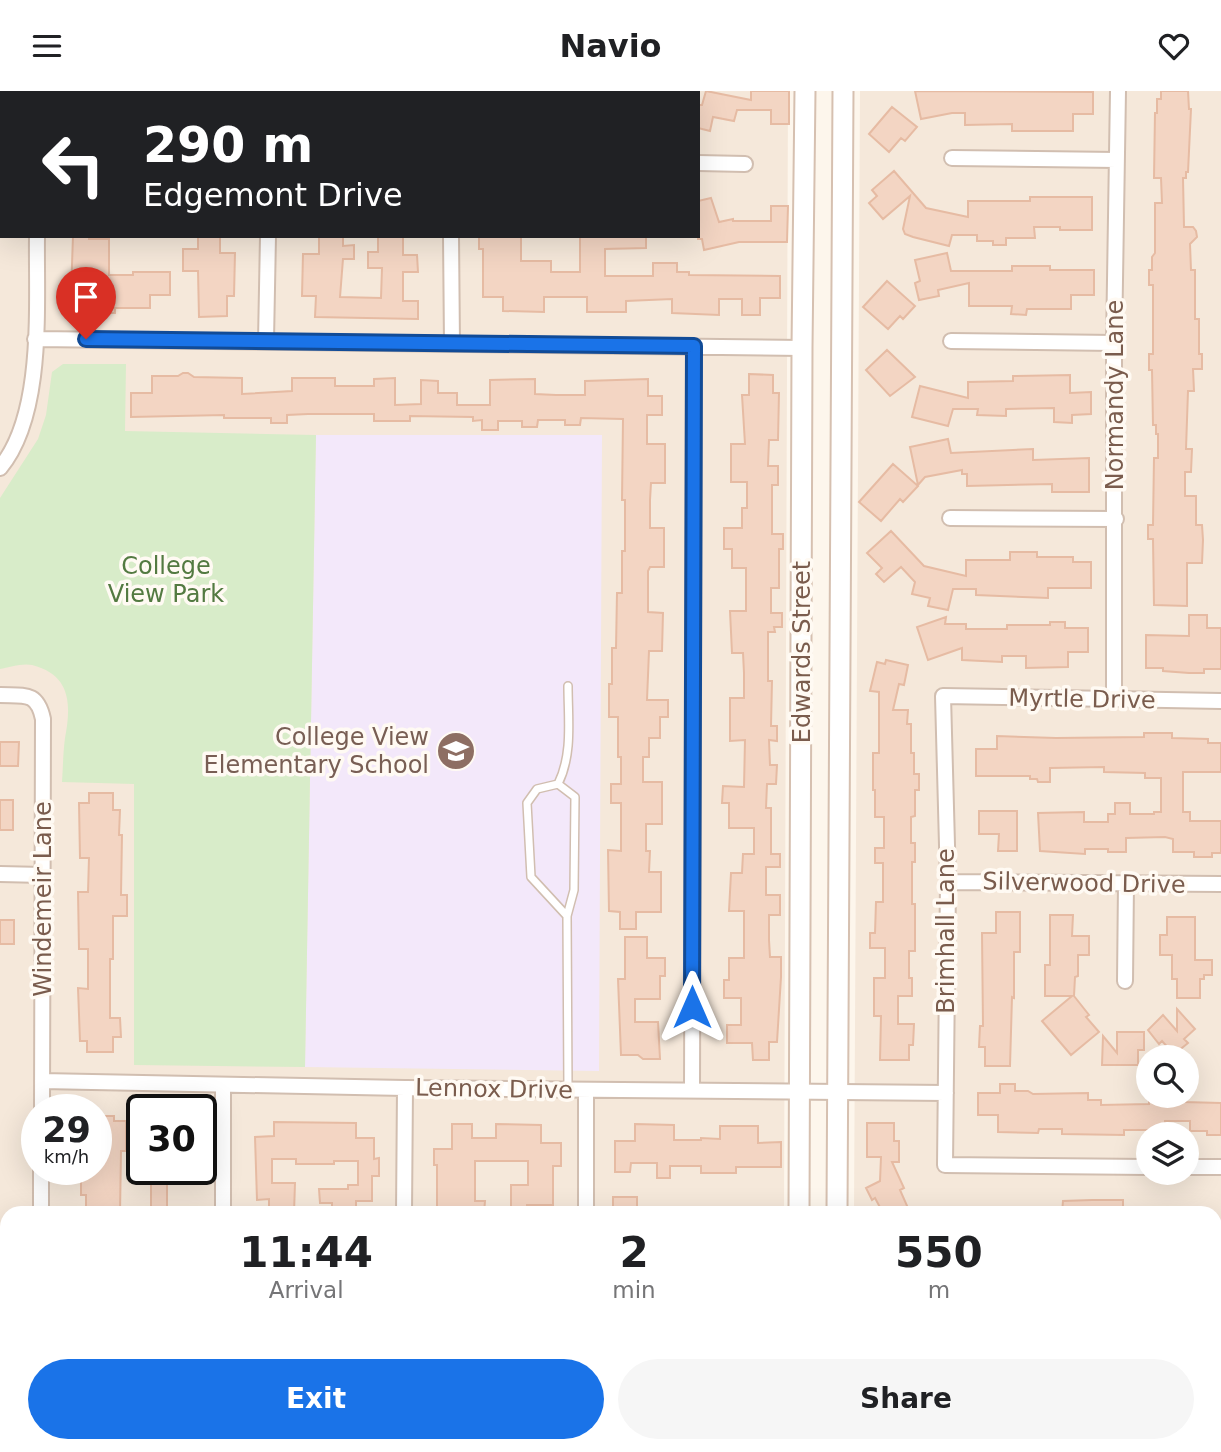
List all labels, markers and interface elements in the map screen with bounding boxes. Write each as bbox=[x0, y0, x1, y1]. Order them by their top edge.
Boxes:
icon: menu bbox=[28, 27, 66, 65]
text: Navio bbox=[559, 27, 662, 65]
icon: heart bbox=[1155, 27, 1193, 65]
text: 290 m bbox=[143, 117, 313, 174]
icon: left bbox=[28, 119, 119, 210]
text: Edgemont Drive bbox=[143, 176, 403, 214]
pin bbox=[56, 267, 116, 339]
icon: arrive bbox=[67, 278, 105, 316]
street label: Normandy Lane bbox=[1101, 300, 1129, 490]
park label: College View Park bbox=[108, 552, 224, 608]
street label: Edwards Street bbox=[788, 561, 816, 743]
street label: Myrtle Drive bbox=[1008, 684, 1156, 714]
place label: College View Elementary School bbox=[204, 723, 429, 779]
school or university icon: College View Elementary School bbox=[435, 730, 477, 772]
street label: Windemeir Lane bbox=[29, 801, 57, 997]
street label: Brimhall Lane bbox=[932, 848, 960, 1014]
street label: Silverwood Drive bbox=[982, 867, 1186, 899]
position arrow bbox=[655, 970, 729, 1044]
map controls bbox=[1136, 1045, 1199, 1185]
button: search bbox=[1136, 1045, 1199, 1108]
street label: Lennox Drive bbox=[415, 1074, 573, 1104]
speed limit sign: 30 bbox=[126, 1094, 217, 1185]
text: 29 bbox=[42, 1110, 91, 1150]
button: layers bbox=[1136, 1122, 1199, 1185]
text: km/h bbox=[44, 1146, 89, 1167]
text: 11:44 bbox=[239, 1228, 373, 1277]
text: 2 bbox=[619, 1228, 649, 1277]
text: 550 bbox=[895, 1228, 983, 1277]
text: Arrival bbox=[269, 1277, 344, 1303]
text: min bbox=[612, 1277, 656, 1303]
text: m bbox=[928, 1277, 950, 1303]
button: Exit bbox=[28, 1359, 604, 1439]
button: Share bbox=[618, 1359, 1194, 1439]

